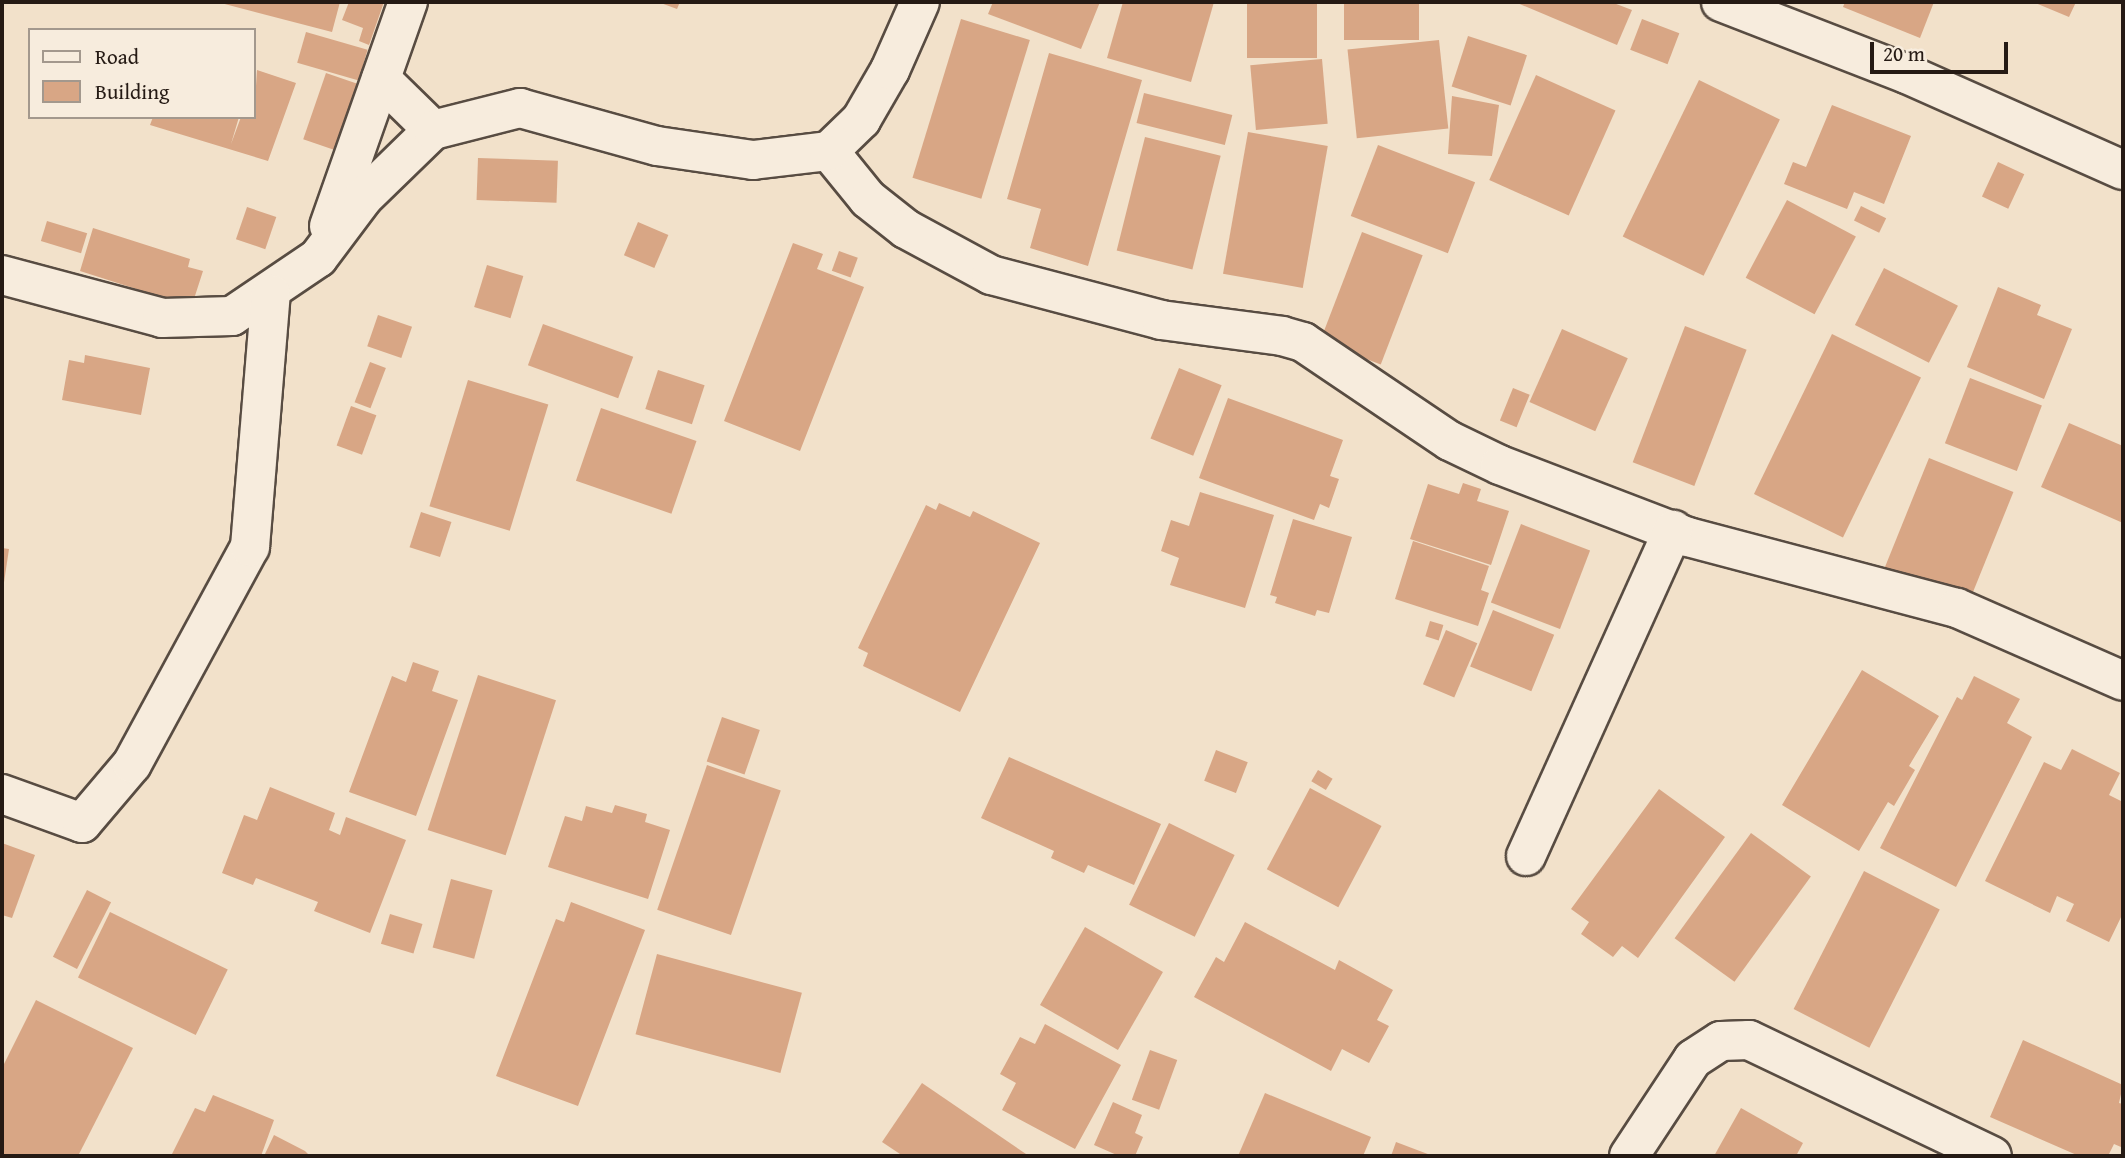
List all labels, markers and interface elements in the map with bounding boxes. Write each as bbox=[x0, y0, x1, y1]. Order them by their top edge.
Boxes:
legend bbox=[28, 28, 256, 119]
scale bar bbox=[1873, 28, 2011, 72]
text: 20 m bbox=[1883, 38, 1925, 69]
text: Road bbox=[95, 41, 139, 72]
text: Building bbox=[95, 76, 169, 107]

